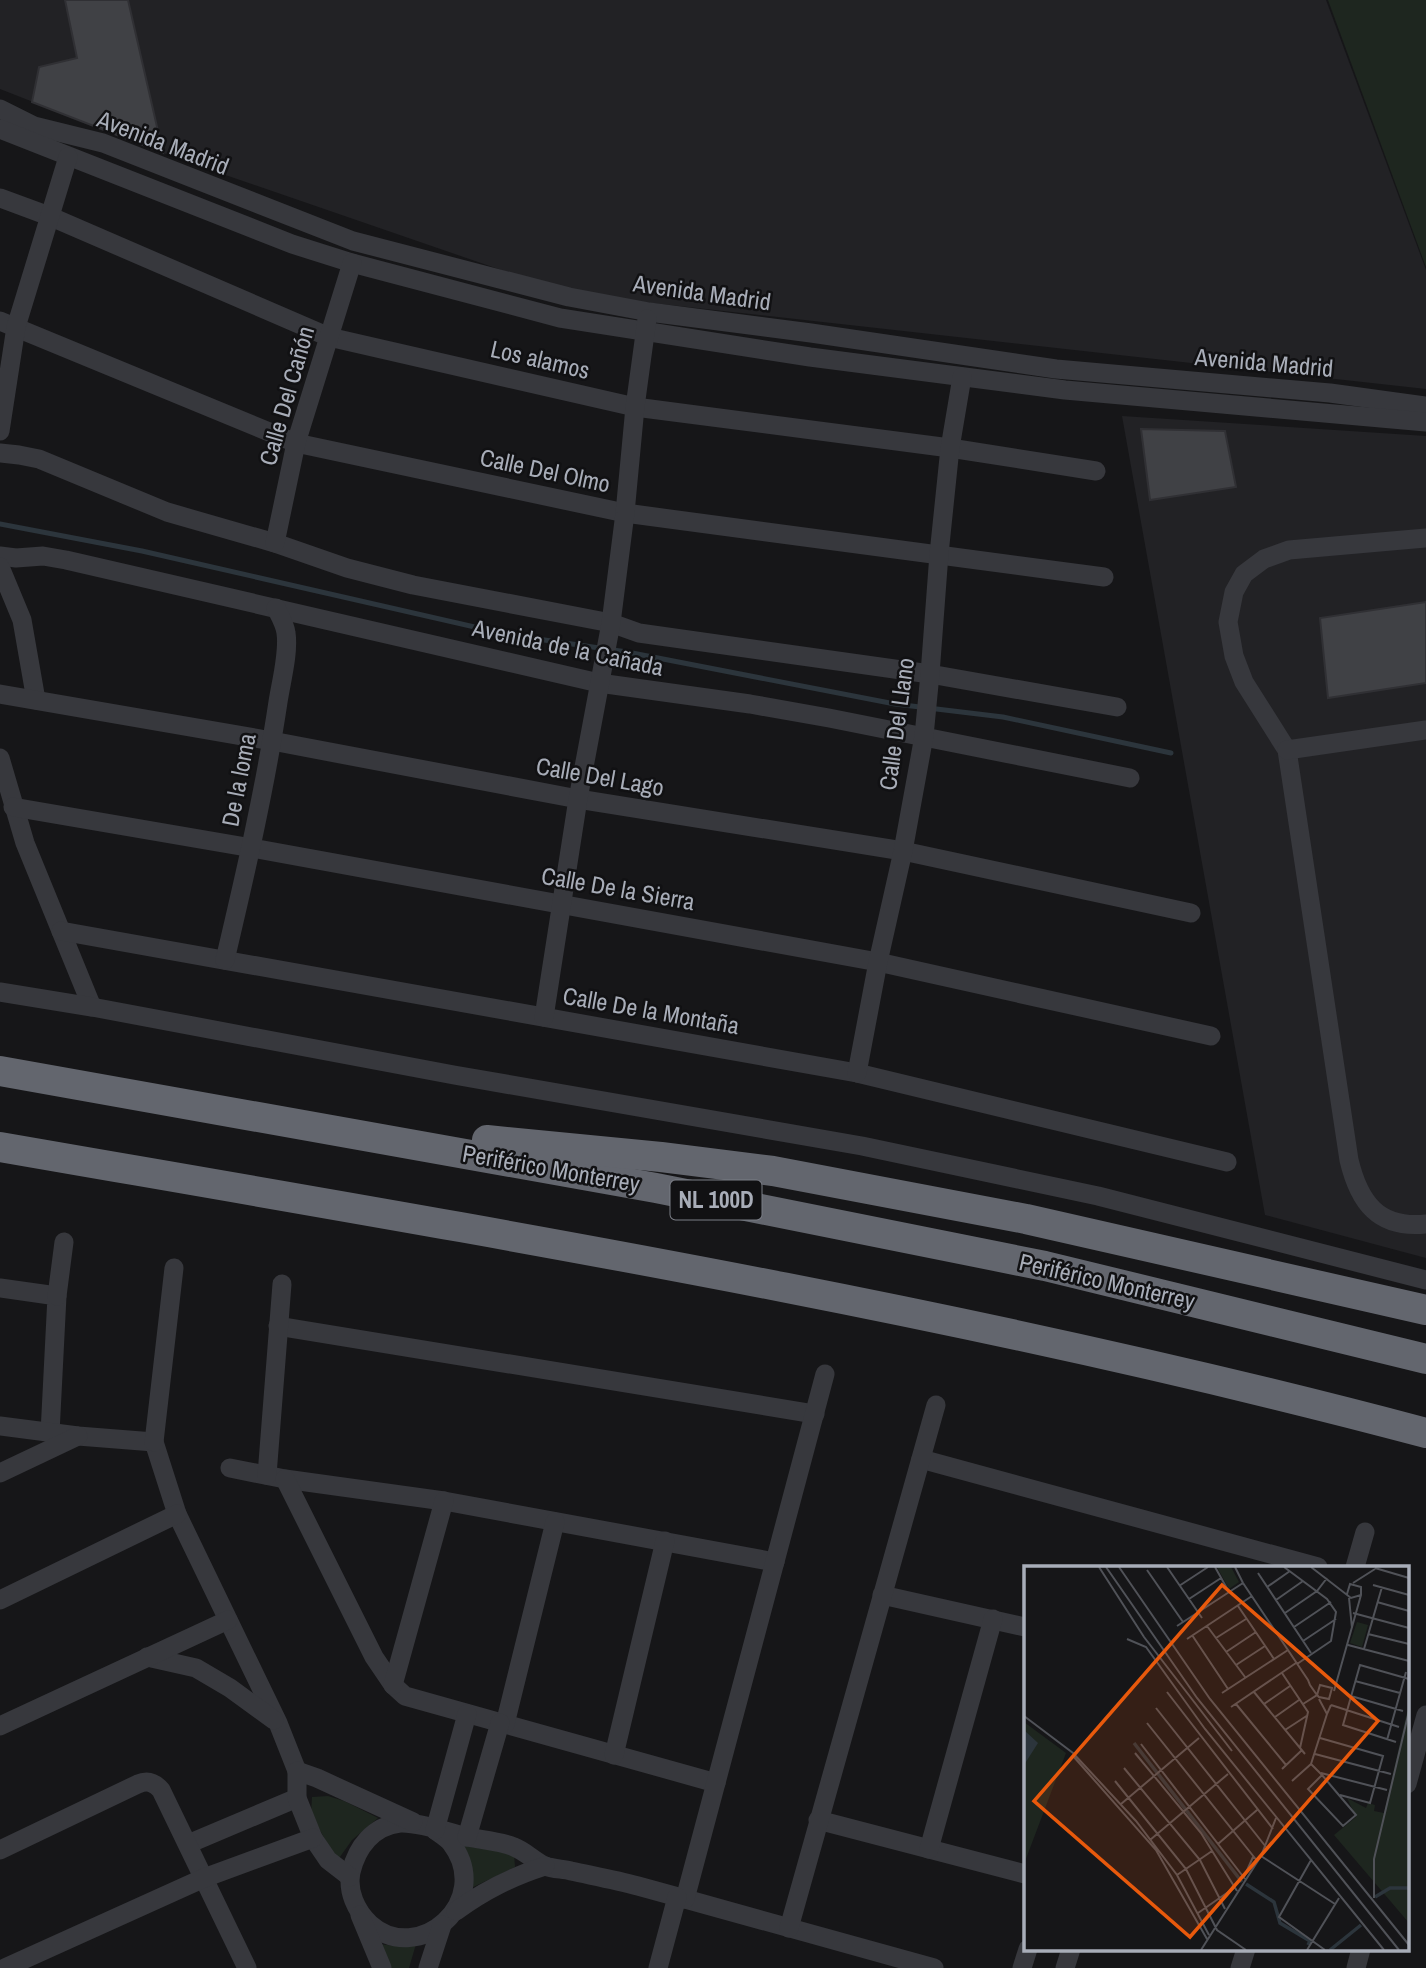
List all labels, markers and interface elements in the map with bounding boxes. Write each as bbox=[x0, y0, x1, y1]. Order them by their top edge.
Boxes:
street label: Avenida Madrid bbox=[92, 102, 234, 182]
street label: Avenida Madrid bbox=[630, 266, 773, 317]
street label: Calle Del Cañón bbox=[251, 322, 321, 469]
street label: Los alamos bbox=[488, 332, 593, 386]
street label: Avenida Madrid bbox=[1193, 340, 1335, 384]
street label: Calle Del Olmo bbox=[477, 441, 613, 499]
street label: Avenida de la Cañada bbox=[469, 611, 667, 683]
street label: Calle Del Llano bbox=[871, 656, 921, 792]
street label: De la loma bbox=[213, 731, 263, 829]
street label: Calle Del Lago bbox=[534, 749, 667, 803]
street label: Calle De la Sierra bbox=[539, 859, 697, 917]
street label: Calle De la Montaña bbox=[561, 979, 742, 1041]
street label: Periférico Monterrey bbox=[460, 1137, 642, 1199]
road number: NL 100D bbox=[670, 1180, 762, 1219]
street label: Periférico Monterrey bbox=[1016, 1245, 1198, 1317]
inset map bbox=[1024, 1566, 1408, 1951]

